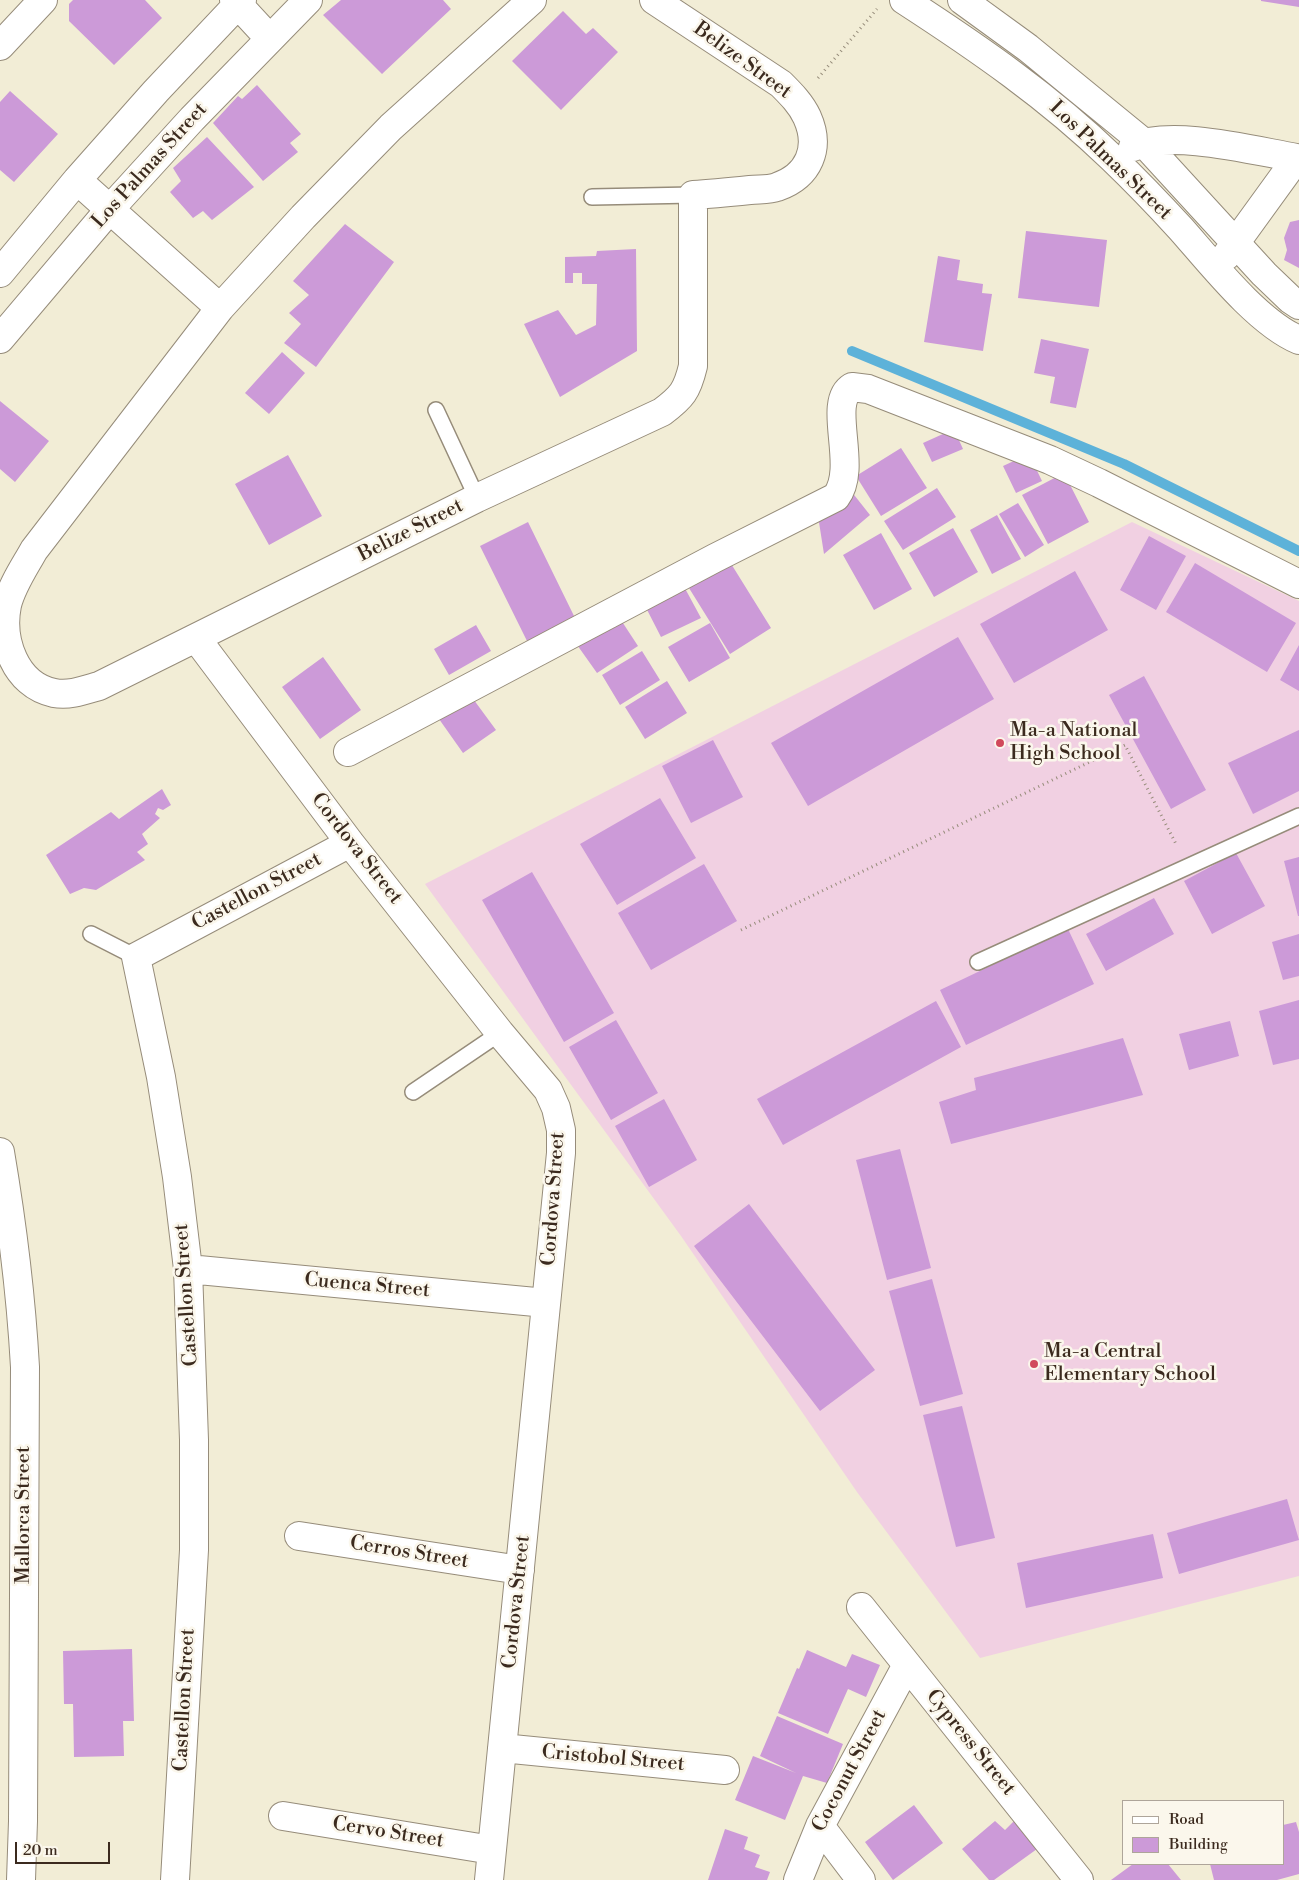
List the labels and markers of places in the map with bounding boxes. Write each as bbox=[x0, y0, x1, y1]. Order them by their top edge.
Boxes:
place label: Ma-a National High School bbox=[1010, 719, 1137, 766]
marker: Ma-a National High School bbox=[994, 737, 1006, 749]
place label: Ma-a Central Elementary School bbox=[1044, 1340, 1216, 1387]
marker: Ma-a Central Elementary School bbox=[1028, 1358, 1040, 1370]

